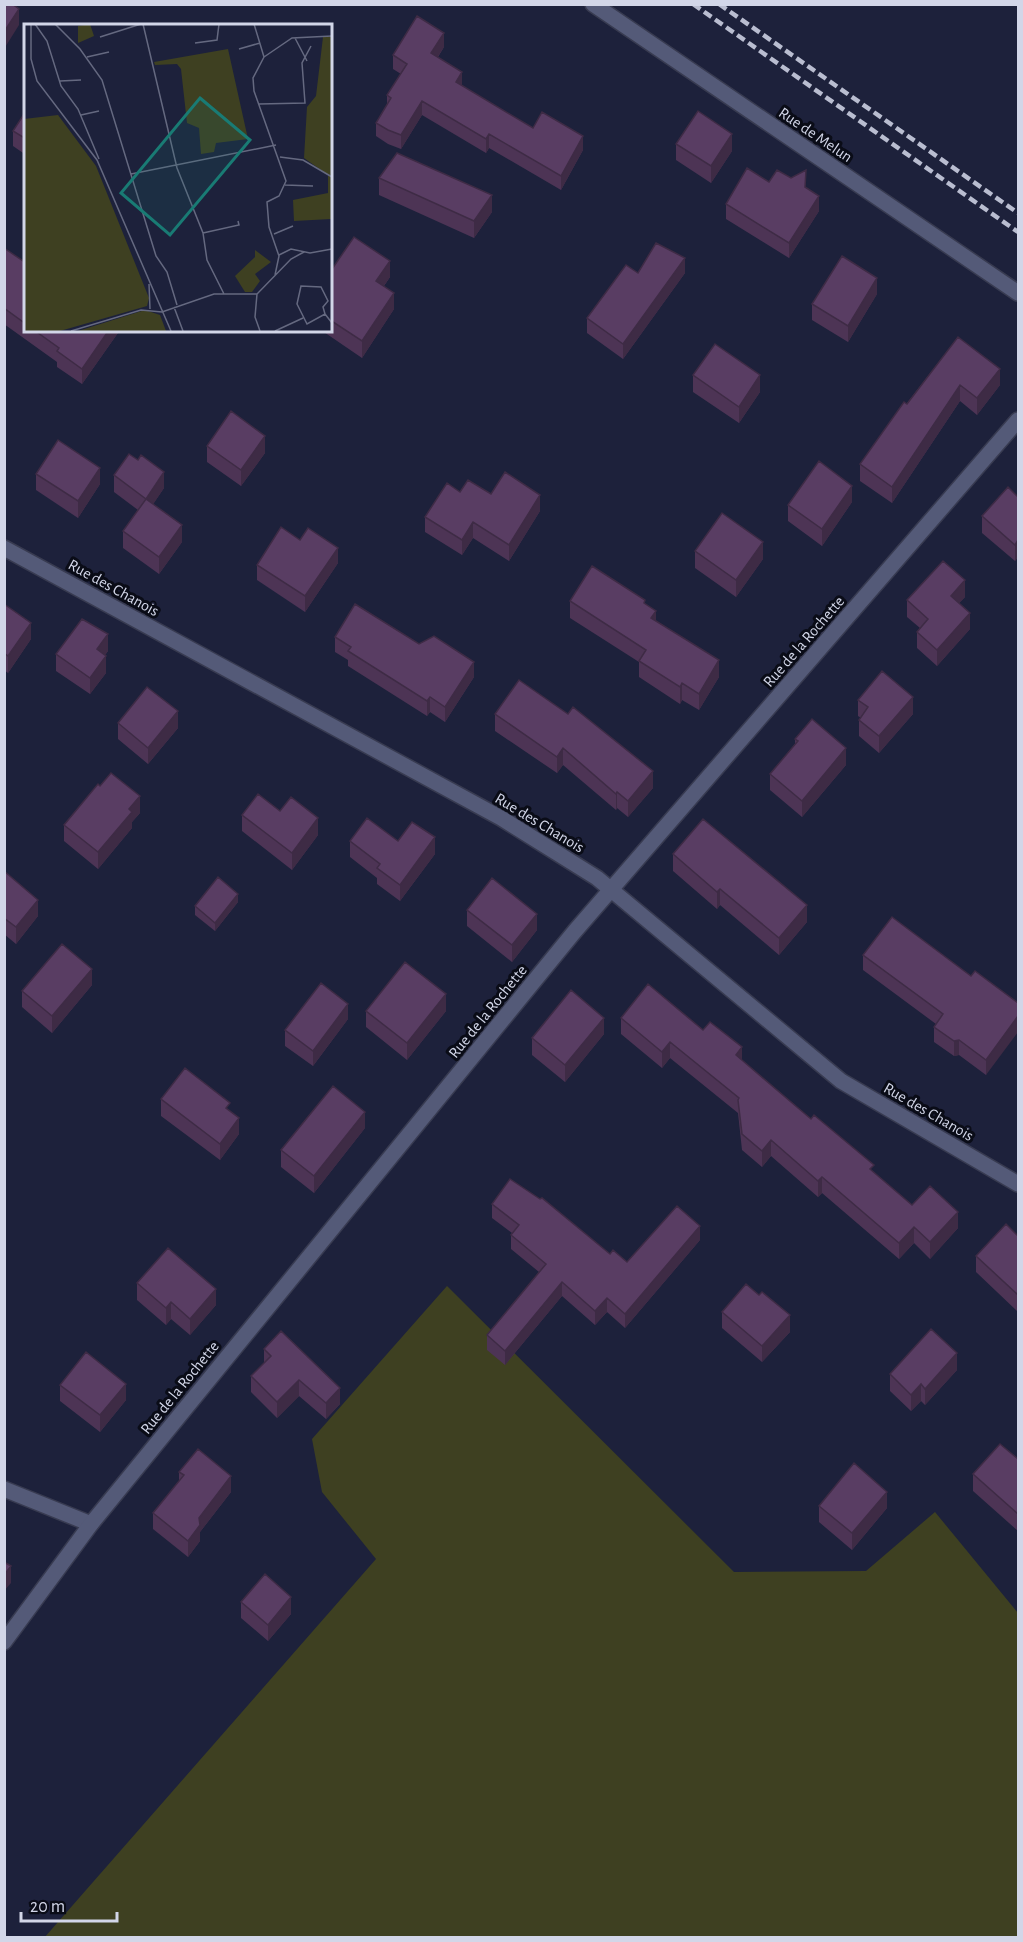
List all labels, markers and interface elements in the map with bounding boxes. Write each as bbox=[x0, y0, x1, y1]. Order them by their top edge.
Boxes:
inset map bbox=[24, 24, 332, 332]
street label: Rue de Melun bbox=[776, 104, 855, 165]
street label: Rue des Chanois bbox=[66, 556, 162, 619]
street label: Rue de la Rochette bbox=[760, 593, 847, 690]
street label: Rue des Chanois bbox=[492, 790, 587, 856]
street label: Rue de la Rochette bbox=[446, 962, 530, 1061]
street label: Rue des Chanois bbox=[881, 1080, 976, 1144]
street label: Rue de la Rochette bbox=[138, 1338, 222, 1437]
scale bar bbox=[21, 1885, 117, 1923]
text: 20 m bbox=[30, 1898, 65, 1916]

